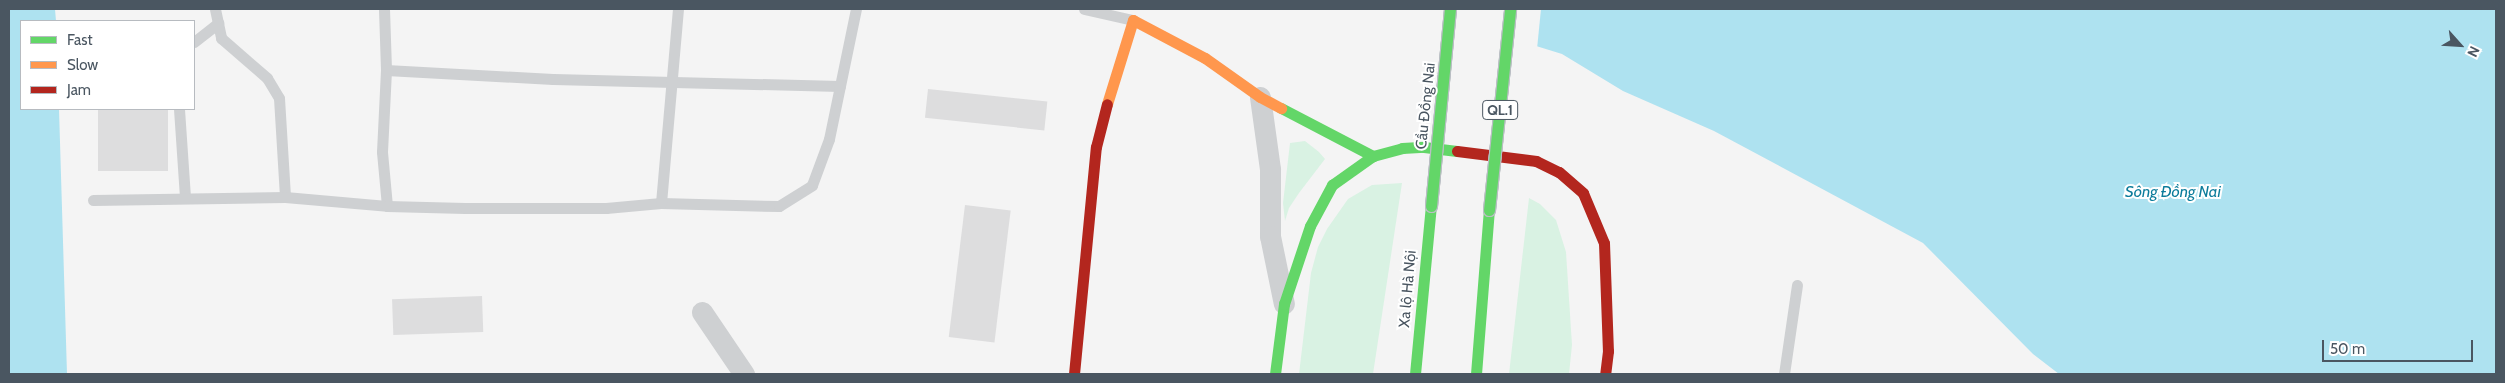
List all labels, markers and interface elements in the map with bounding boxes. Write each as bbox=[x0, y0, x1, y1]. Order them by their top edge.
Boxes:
legend bbox=[20, 20, 195, 110]
north arrow bbox=[2435, 20, 2485, 70]
text: Fast bbox=[67, 31, 92, 49]
text: N bbox=[2463, 43, 2484, 60]
text: Slow bbox=[67, 56, 98, 74]
street label: Cầu Đồng Nai bbox=[1413, 62, 1439, 150]
text: Jam bbox=[67, 81, 91, 99]
road number: QL.1 bbox=[1481, 98, 1519, 122]
water label: Sông Đồng Nai bbox=[2125, 182, 2221, 202]
street label: Xa lộ Hà Nội bbox=[1396, 250, 1420, 328]
scale bar bbox=[2325, 330, 2476, 362]
text: 50 m bbox=[2330, 340, 2365, 358]

